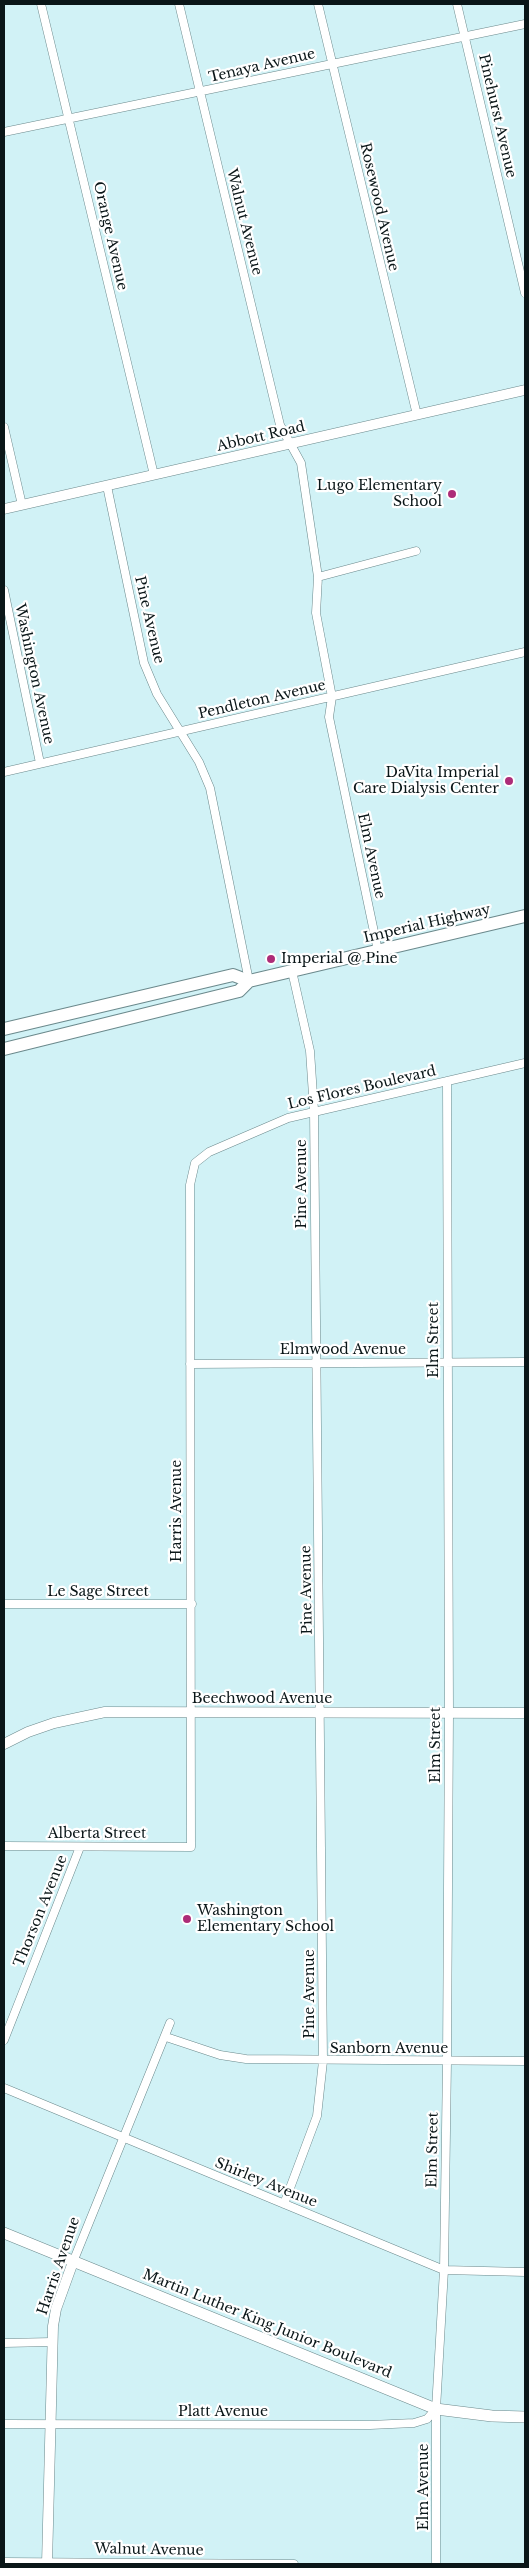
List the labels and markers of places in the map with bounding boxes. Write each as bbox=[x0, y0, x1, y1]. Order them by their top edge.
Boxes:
place label: Lugo Elementary School bbox=[317, 478, 442, 511]
marker: Lugo Elementary School bbox=[446, 488, 458, 500]
place label: DaVita Imperial Care Dialysis Center bbox=[353, 765, 499, 798]
marker: DaVita Imperial Care Dialysis Center bbox=[503, 775, 515, 787]
place label: Imperial @ Pine bbox=[281, 951, 398, 967]
marker: Imperial @ Pine bbox=[265, 953, 277, 965]
place label: Washington Elementary School bbox=[197, 1903, 334, 1935]
marker: Washington Elementary School bbox=[181, 1913, 193, 1925]

